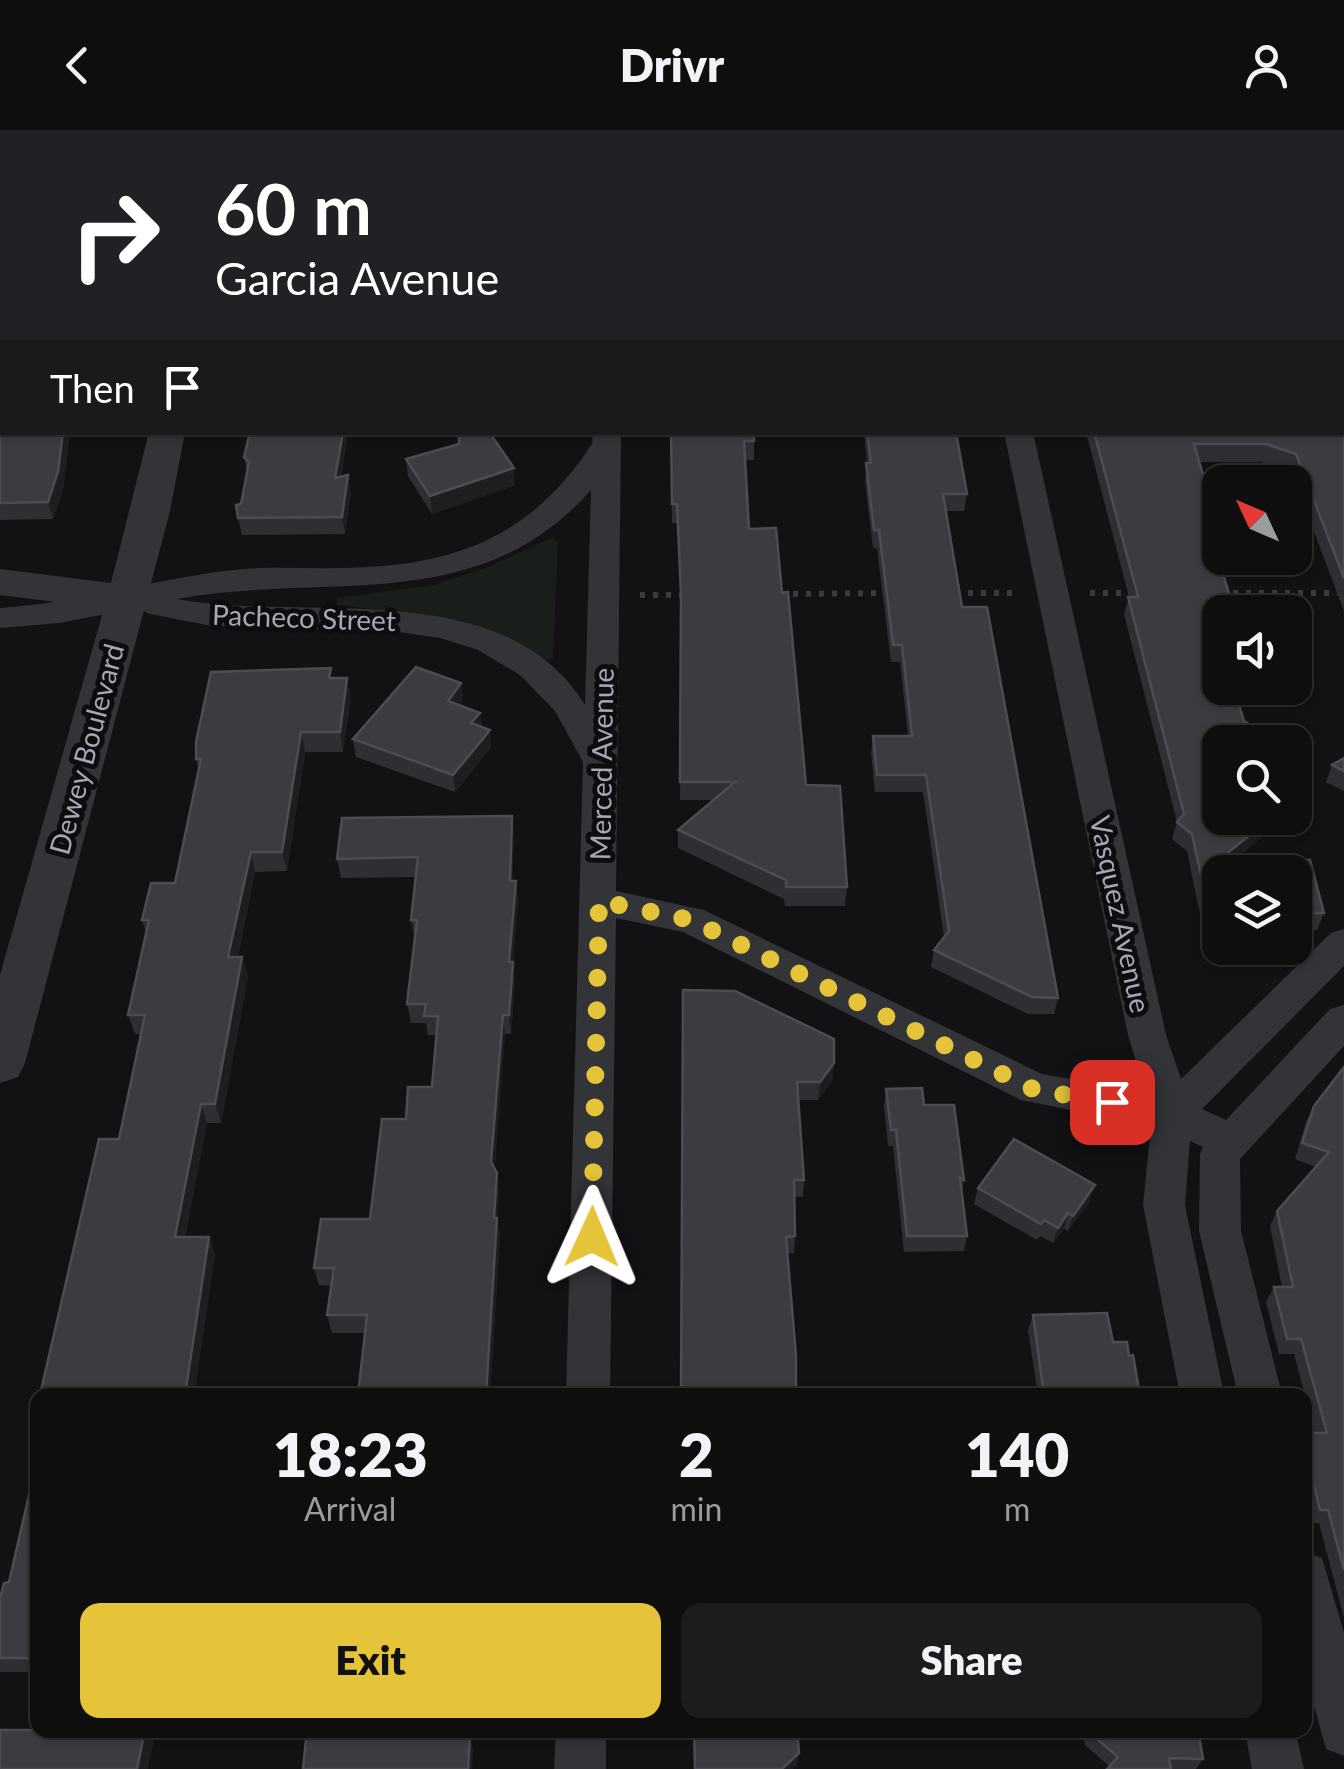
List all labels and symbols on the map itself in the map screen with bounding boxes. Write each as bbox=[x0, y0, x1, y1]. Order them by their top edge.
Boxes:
north arrow bbox=[1202, 465, 1312, 575]
street label: Pacheco Street bbox=[211, 597, 397, 637]
street label: Dewey Boulevard bbox=[42, 640, 130, 858]
street label: Merced Avenue bbox=[582, 667, 620, 861]
street label: Vasquez Avenue bbox=[1084, 812, 1158, 1016]
pin bbox=[1070, 1060, 1155, 1145]
position arrow bbox=[540, 1185, 644, 1289]

